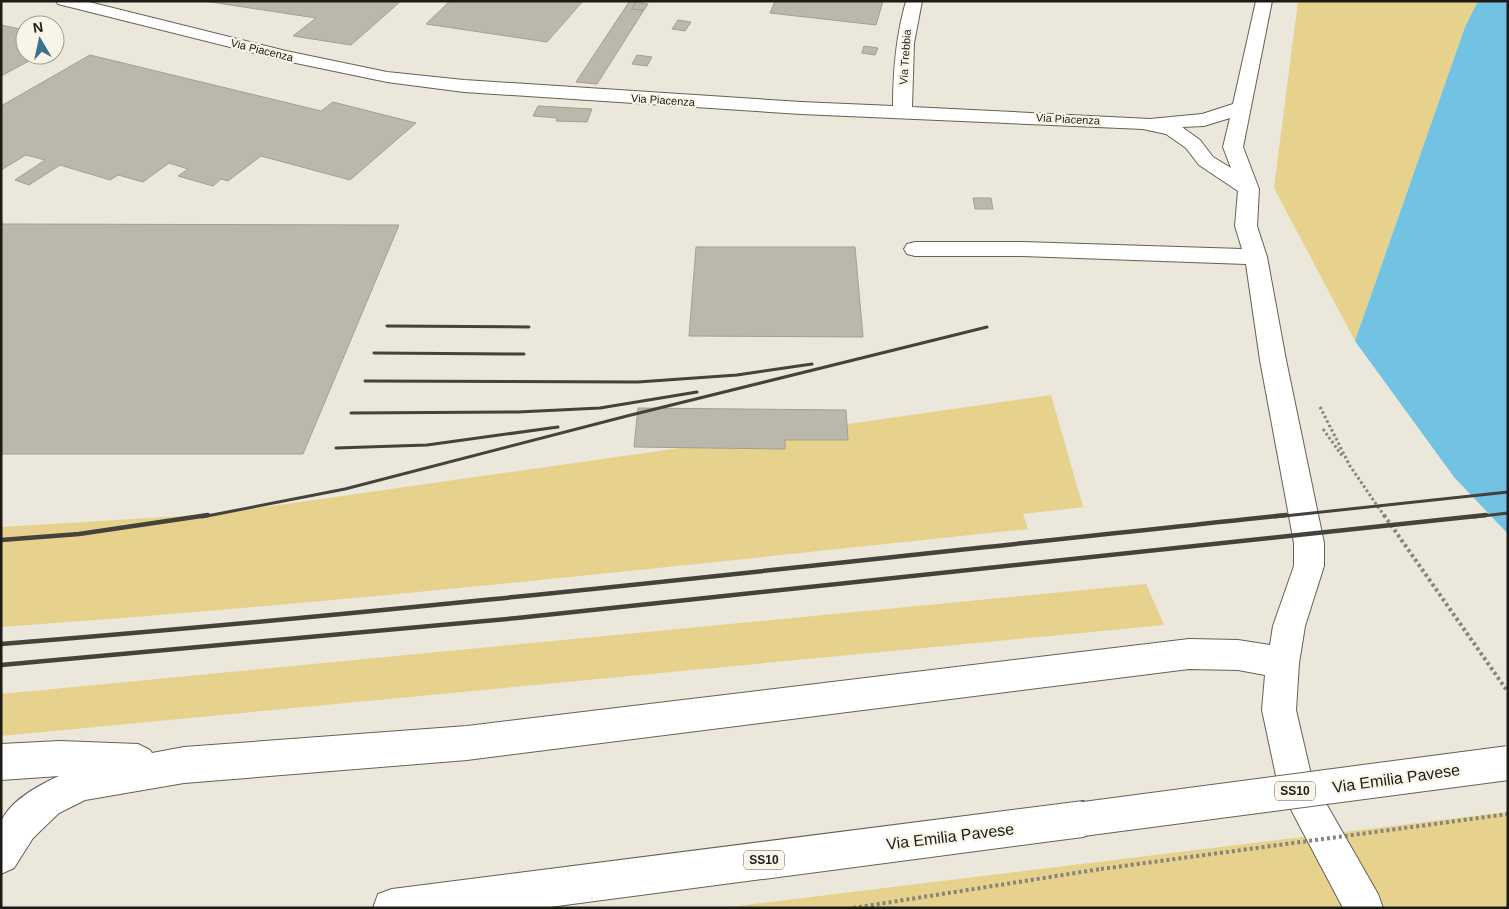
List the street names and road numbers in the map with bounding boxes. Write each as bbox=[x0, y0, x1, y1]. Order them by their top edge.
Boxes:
street label: Via Trebbia bbox=[897, 28, 913, 85]
street label: Via Piacenza bbox=[229, 36, 295, 64]
street label: Via Piacenza bbox=[631, 92, 696, 108]
street label: Via Piacenza bbox=[1036, 111, 1101, 127]
street label: Via Emilia Pavese bbox=[1331, 761, 1461, 796]
road number: SS10 bbox=[1275, 781, 1315, 800]
street label: Via Emilia Pavese bbox=[885, 820, 1015, 853]
road number: SS10 bbox=[744, 850, 784, 870]

